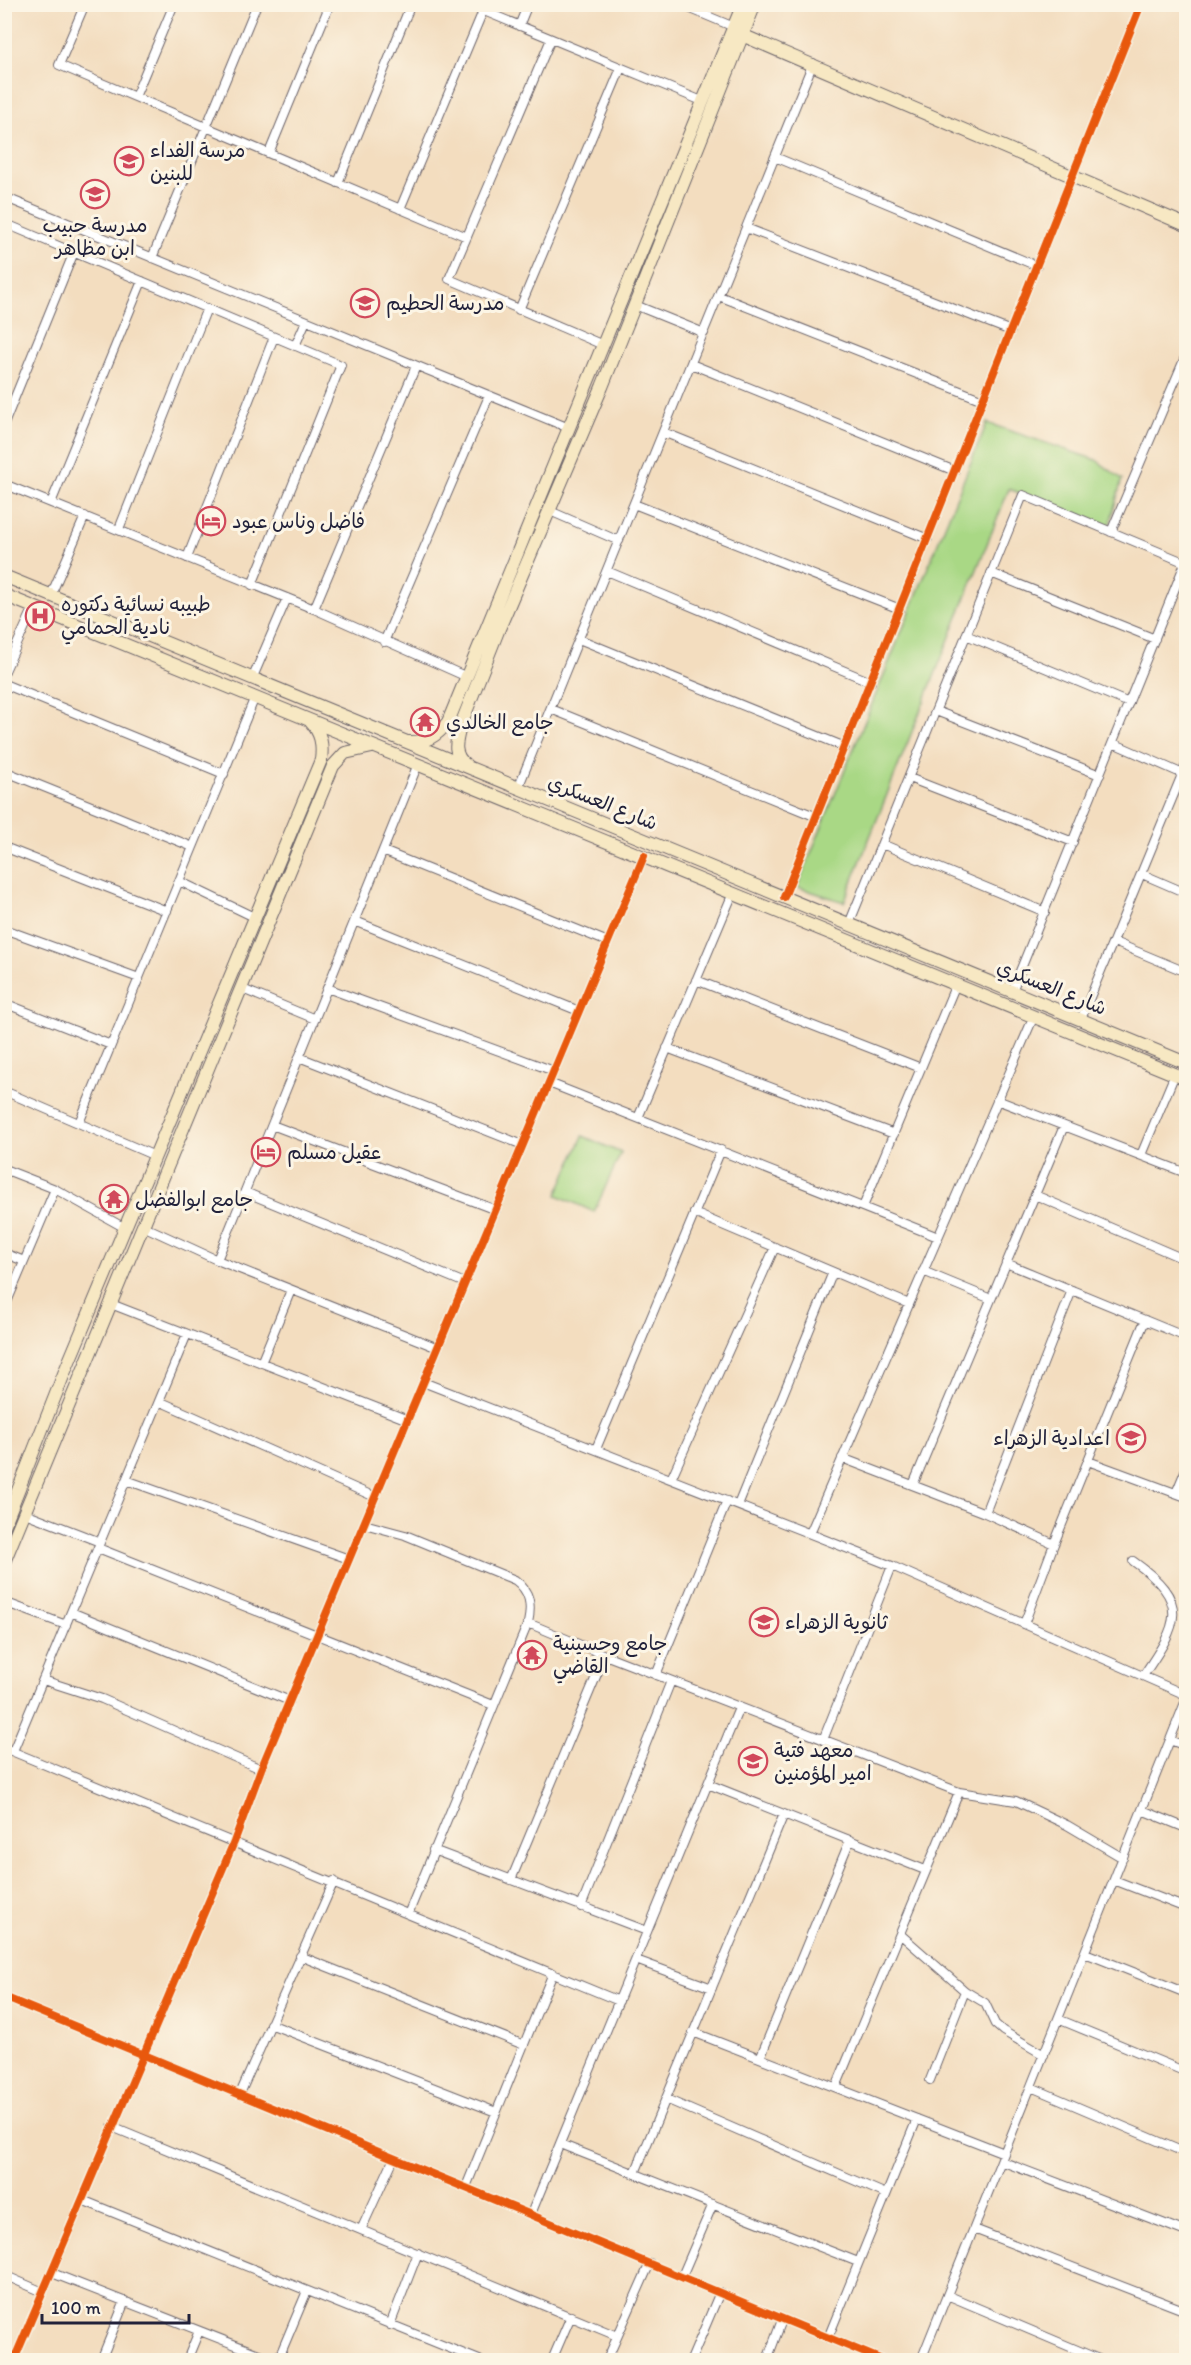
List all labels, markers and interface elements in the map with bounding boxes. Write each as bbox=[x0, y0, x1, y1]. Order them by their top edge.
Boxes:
place label: مرسة الفداء للبنين bbox=[150, 138, 245, 185]
school or university icon: مرسة الفداء للبنين bbox=[113, 145, 145, 177]
school or university icon: مدرسة حبيب ابن مظاهر bbox=[79, 178, 111, 210]
place label: مدرسة حبيب ابن مظاهر bbox=[43, 213, 147, 260]
school or university icon: مدرسة الحطيم bbox=[349, 287, 381, 319]
place label: مدرسة الحطيم bbox=[386, 291, 505, 318]
hotel icon: فاضل وناس عبود bbox=[195, 505, 227, 537]
place label: فاضل وناس عبود bbox=[232, 509, 365, 534]
place label: طبيبه نسائية دكتوره نادية الحمامي bbox=[61, 592, 211, 645]
hospital icon: طبيبه نسائية دكتوره نادية الحمامي bbox=[24, 600, 56, 632]
temple icon: جامع الخالدي bbox=[409, 706, 441, 738]
place label: جامع الخالدي bbox=[446, 710, 554, 737]
street label: شارع العسكري bbox=[544, 769, 661, 838]
street label: شارع العسكري bbox=[993, 954, 1110, 1023]
hotel icon: عقيل مسلم bbox=[250, 1136, 282, 1168]
place label: عقيل مسلم bbox=[287, 1140, 381, 1167]
temple icon: جامع ابوالفضل bbox=[98, 1183, 130, 1215]
place label: جامع ابوالفضل bbox=[135, 1187, 253, 1214]
school or university icon: اعدادية الزهراء bbox=[1115, 1422, 1147, 1454]
place label: اعدادية الزهراء bbox=[993, 1426, 1110, 1450]
school or university icon: ثانوية الزهراء bbox=[748, 1606, 780, 1638]
place label: ثانوية الزهراء bbox=[785, 1610, 889, 1634]
place label: جامع وحسينية القاضي bbox=[553, 1631, 668, 1684]
temple icon: جامع وحسينية القاضي bbox=[516, 1639, 548, 1671]
place label: معهد فتية امير المؤمنين bbox=[774, 1738, 872, 1785]
school or university icon: معهد فتية امير المؤمنين bbox=[737, 1745, 769, 1777]
scale bar bbox=[42, 2287, 189, 2325]
text: 100 m bbox=[51, 2297, 101, 2319]

